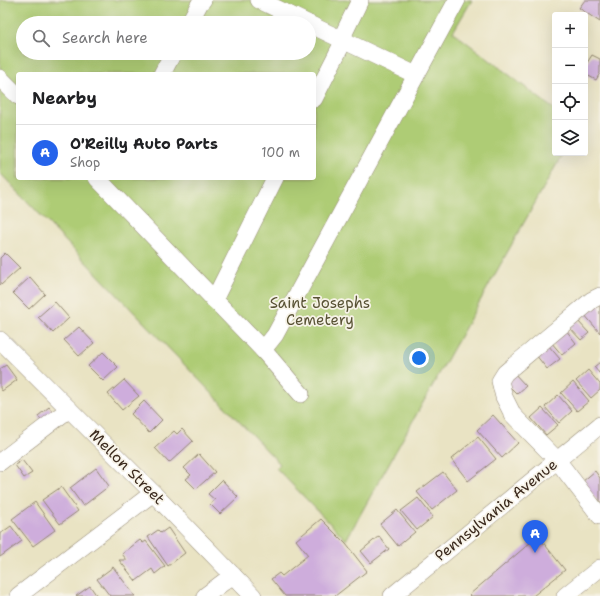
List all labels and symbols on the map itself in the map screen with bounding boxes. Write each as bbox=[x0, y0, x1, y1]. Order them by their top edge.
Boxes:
park label: Saint Josephs Cemetery bbox=[270, 293, 370, 330]
your location bbox=[409, 348, 429, 368]
street label: Mellon Street bbox=[85, 425, 169, 509]
street label: Pennsylvania Avenue bbox=[431, 455, 561, 565]
pin: A bbox=[522, 520, 548, 553]

